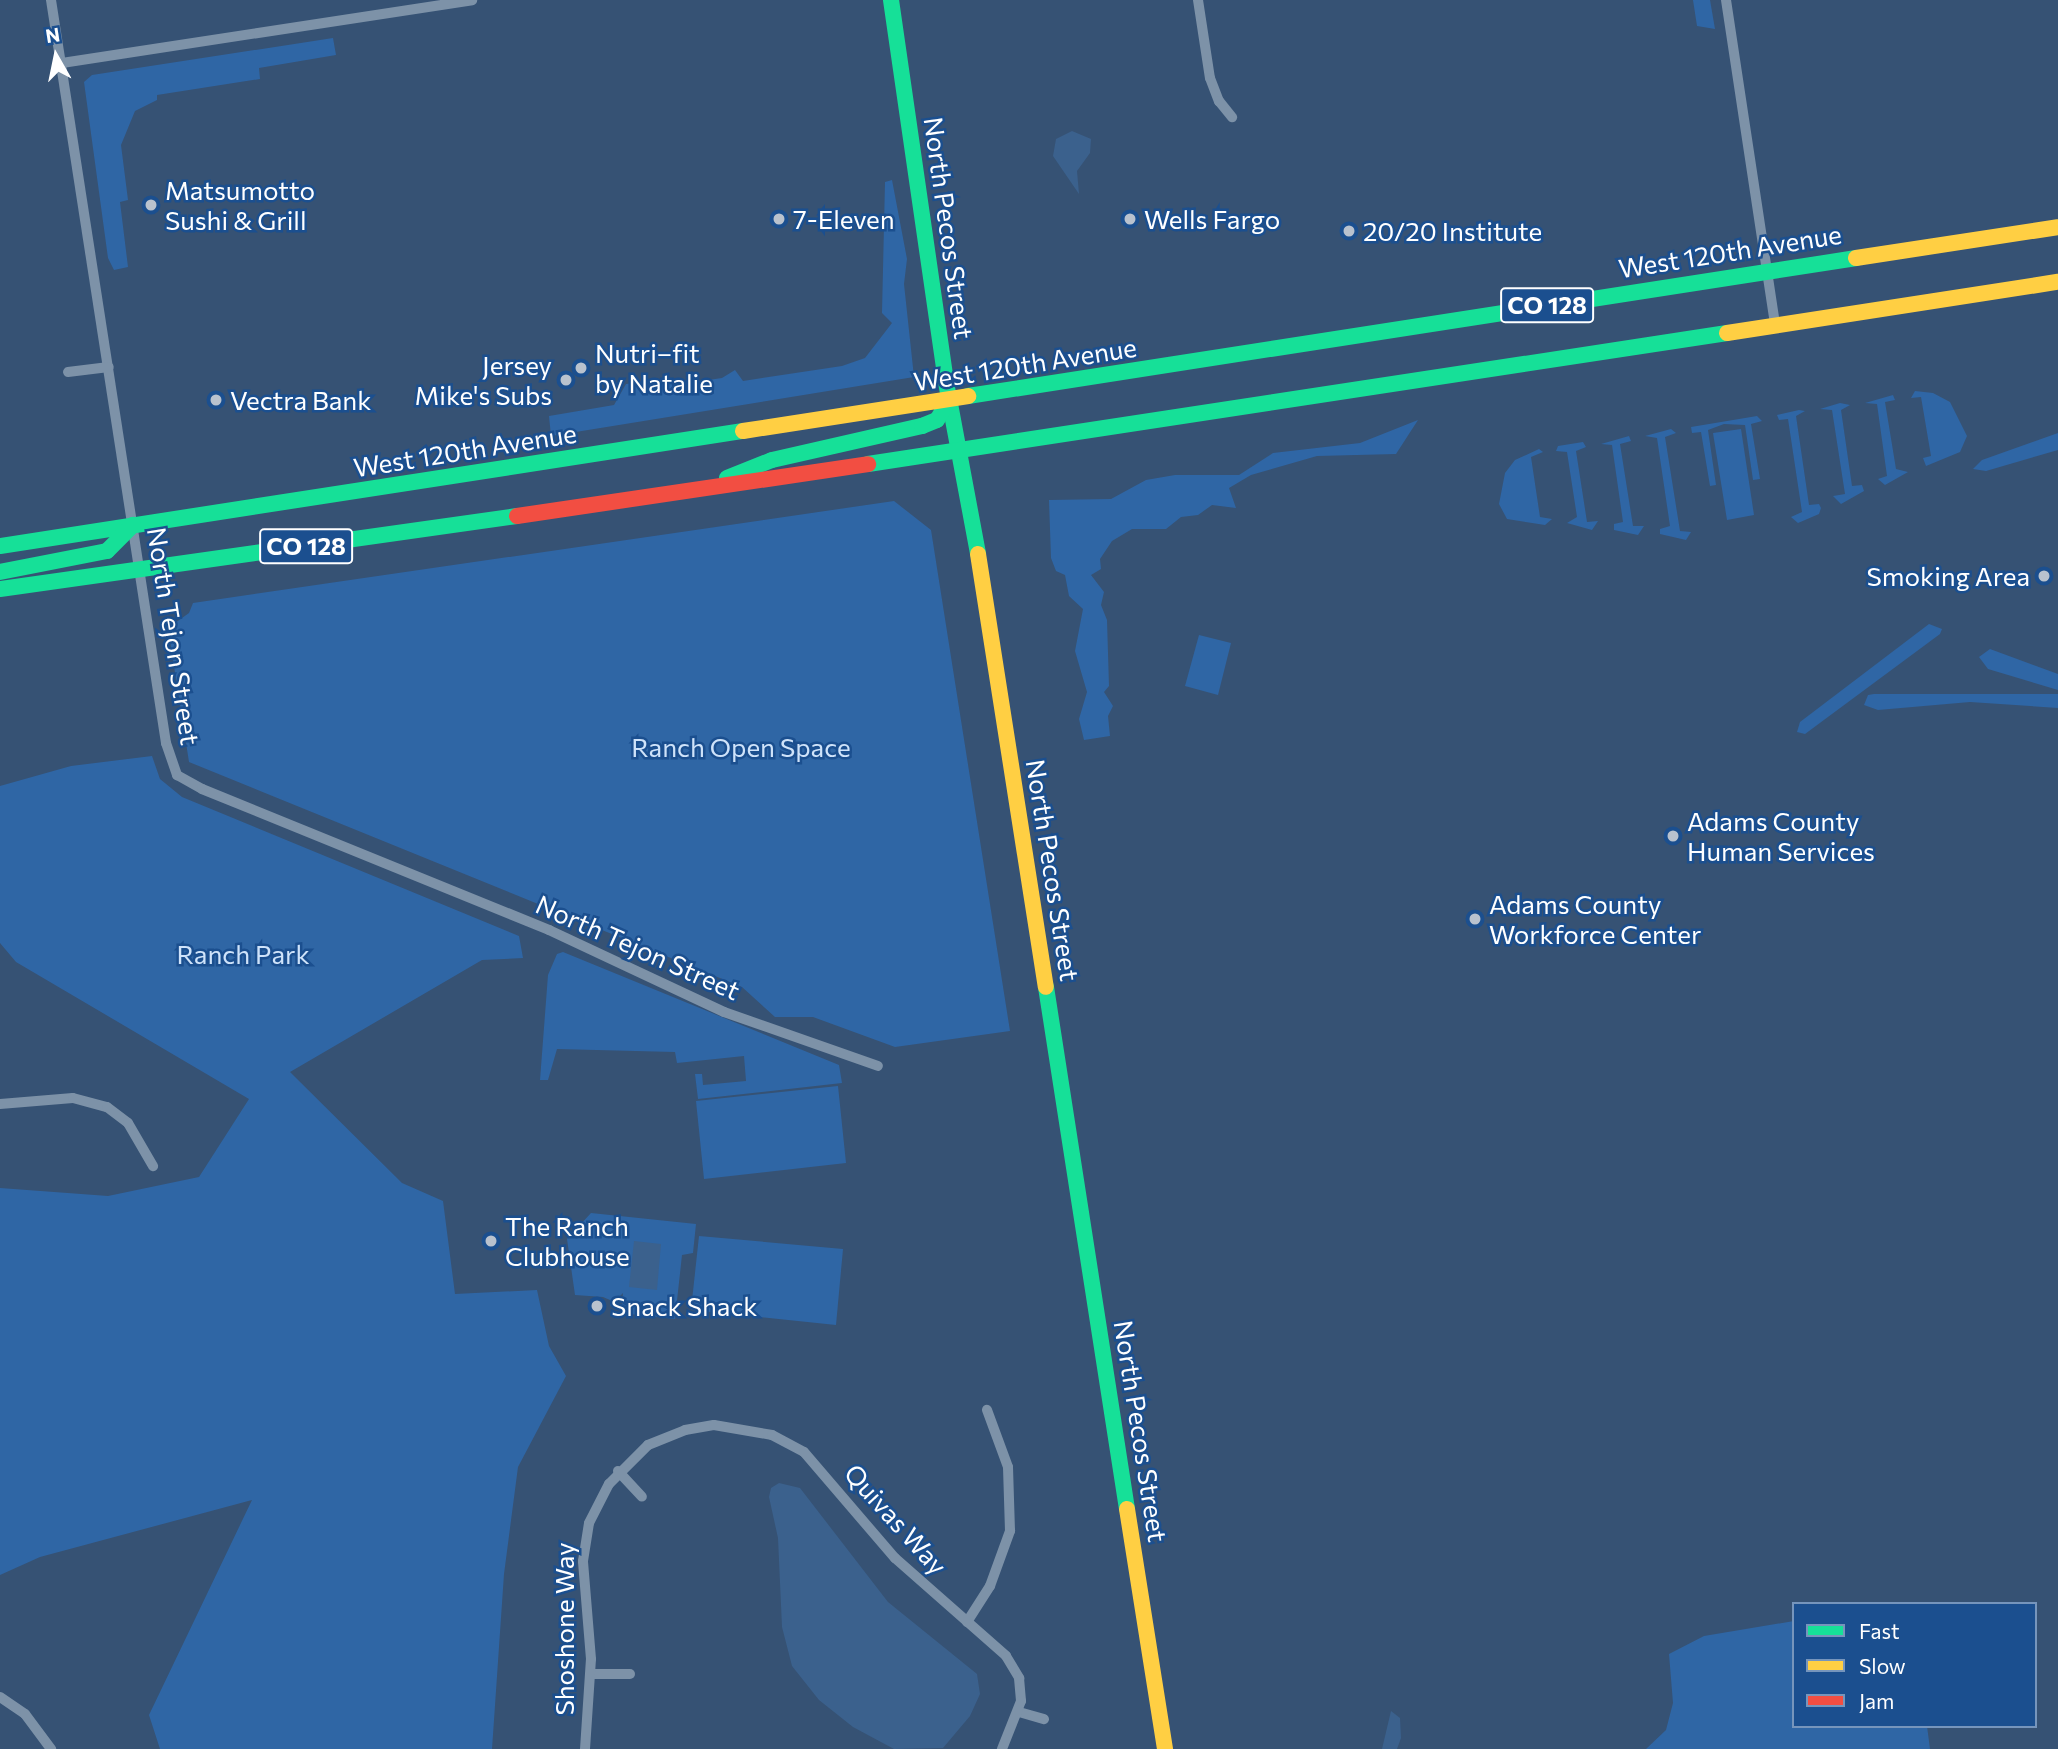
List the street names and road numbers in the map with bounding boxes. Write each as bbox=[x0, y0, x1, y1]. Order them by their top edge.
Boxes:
street label: North Pecos Street bbox=[918, 115, 980, 341]
street label: West 120th Avenue bbox=[1616, 218, 1844, 284]
road number: CO 128 bbox=[1500, 284, 1594, 326]
street label: West 120th Avenue bbox=[911, 331, 1139, 397]
street label: West 120th Avenue bbox=[351, 417, 579, 483]
street label: North Tejon Street bbox=[141, 525, 207, 747]
road number: CO 128 bbox=[259, 526, 353, 566]
street label: North Pecos Street bbox=[1020, 757, 1086, 983]
street label: North Tejon Street bbox=[531, 888, 745, 1006]
street label: North Pecos Street bbox=[1108, 1318, 1174, 1544]
street label: Quivas Way bbox=[838, 1457, 954, 1581]
street label: Shoshone Way bbox=[548, 1542, 580, 1716]

